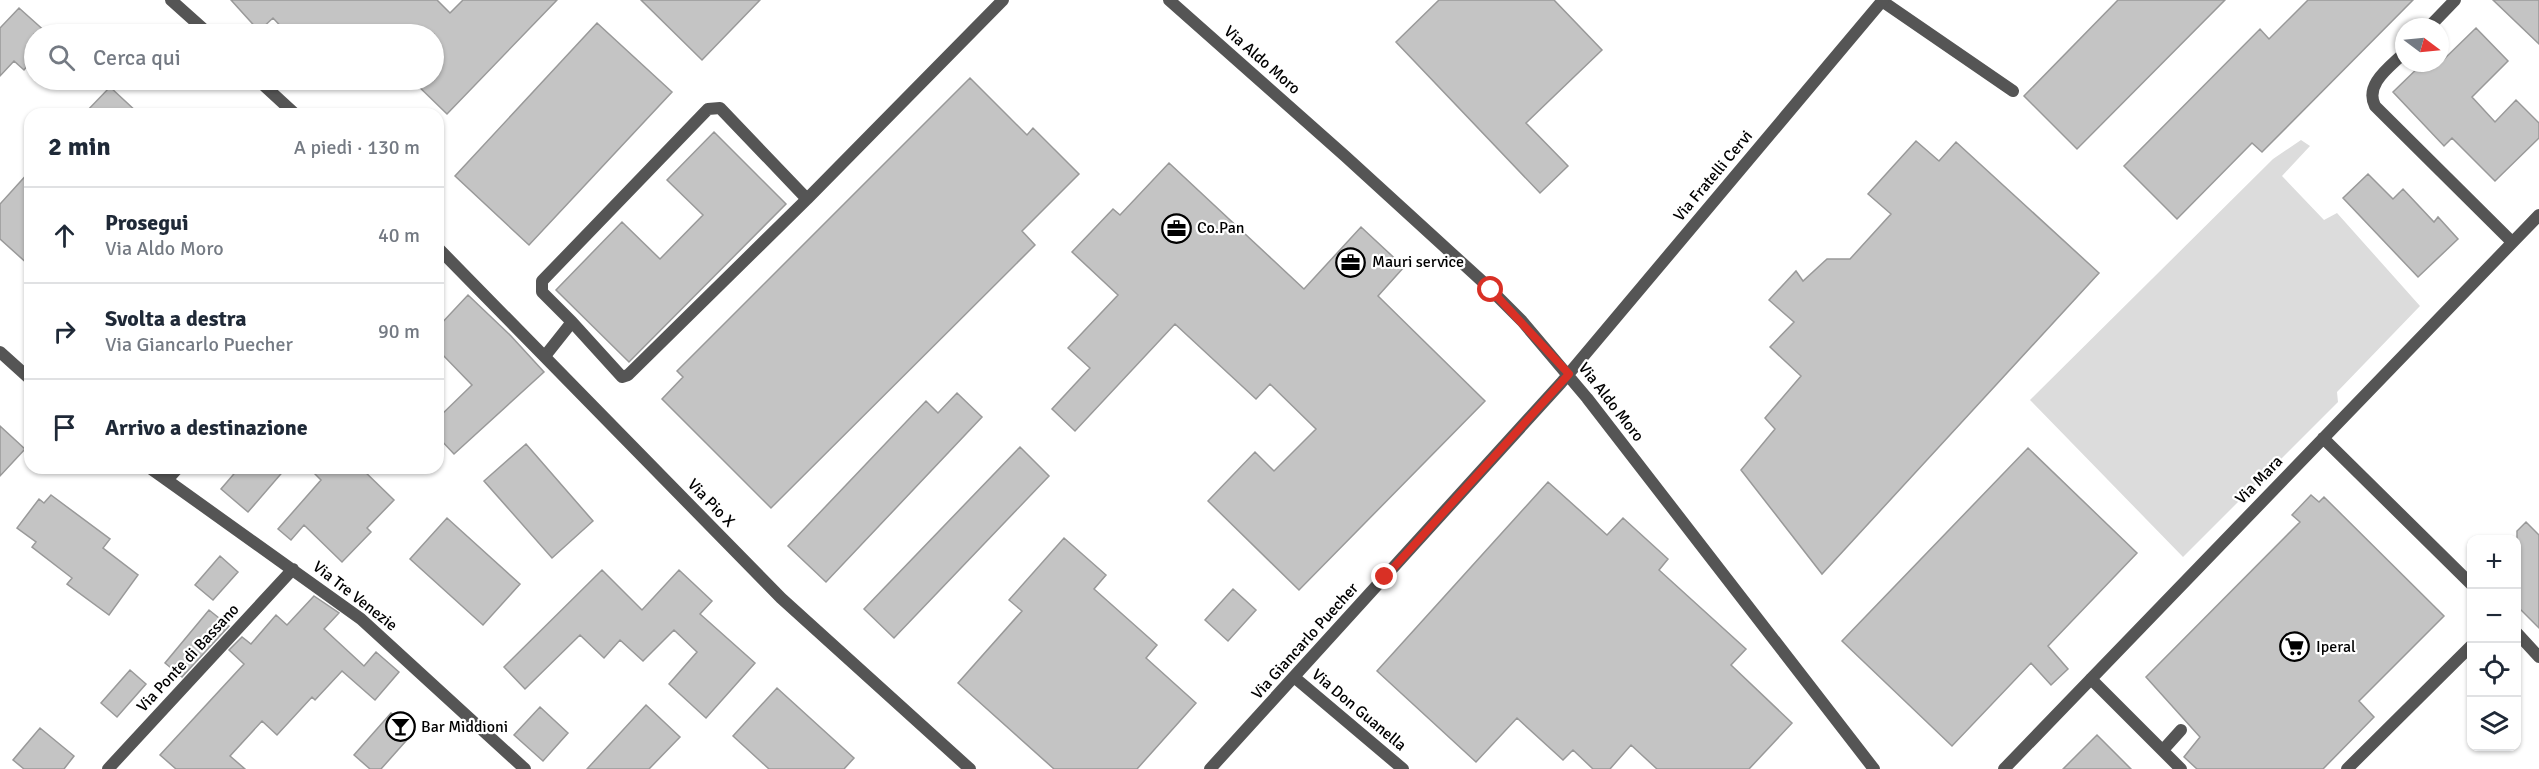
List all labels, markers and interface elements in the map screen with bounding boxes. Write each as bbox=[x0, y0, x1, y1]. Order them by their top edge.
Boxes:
north arrow bbox=[2395, 18, 2449, 72]
street label: Via Aldo Moro bbox=[1220, 21, 1304, 99]
search box bbox=[24, 24, 444, 90]
icon: search bbox=[45, 41, 78, 74]
text: Cerca qui bbox=[93, 44, 181, 71]
street label: Via Fratelli Cervi bbox=[1669, 126, 1757, 226]
text: 2 min bbox=[48, 131, 111, 163]
text: A piedi · 130 m bbox=[294, 135, 420, 160]
text: Prosegui bbox=[105, 209, 189, 236]
office icon: Co.Pan bbox=[1160, 212, 1192, 244]
place label: Co.Pan bbox=[1197, 218, 1244, 238]
icon: ahead bbox=[48, 219, 81, 252]
text: 40 m bbox=[378, 223, 420, 248]
text: Via Aldo Moro bbox=[105, 236, 224, 261]
office icon: Mauri service bbox=[1335, 246, 1367, 278]
place label: Mauri service bbox=[1372, 252, 1464, 272]
route start bbox=[1477, 276, 1503, 302]
text: Svolta a destra bbox=[105, 305, 246, 332]
icon: right bbox=[48, 315, 81, 348]
text: 90 m bbox=[378, 319, 420, 344]
text: Via Giancarlo Puecher bbox=[105, 332, 293, 357]
street label: Via Aldo Moro bbox=[1574, 358, 1648, 446]
icon: arrive bbox=[48, 411, 81, 444]
text: Arrivo a destinazione bbox=[105, 414, 308, 441]
street label: Via Mara bbox=[2231, 451, 2287, 509]
street label: Via Pio X bbox=[683, 475, 739, 532]
map controls bbox=[2467, 535, 2521, 751]
button: + bbox=[2467, 535, 2521, 589]
street label: Via Tre Venezie bbox=[309, 557, 401, 635]
route end bbox=[1371, 563, 1397, 589]
street label: Via Giancarlo Puecher bbox=[1247, 578, 1363, 704]
button: − bbox=[2467, 589, 2521, 643]
street label: Via Ponte di Bassano bbox=[133, 600, 243, 716]
supermarket icon: Iperal bbox=[2279, 631, 2311, 663]
place label: Iperal bbox=[2316, 637, 2356, 657]
button: locate bbox=[2467, 643, 2521, 697]
street label: Via Don Guanella bbox=[1308, 665, 1410, 755]
button: layers bbox=[2467, 697, 2521, 751]
bar icon: Bar Middioni bbox=[384, 711, 416, 743]
place label: Bar Middioni bbox=[421, 717, 508, 737]

